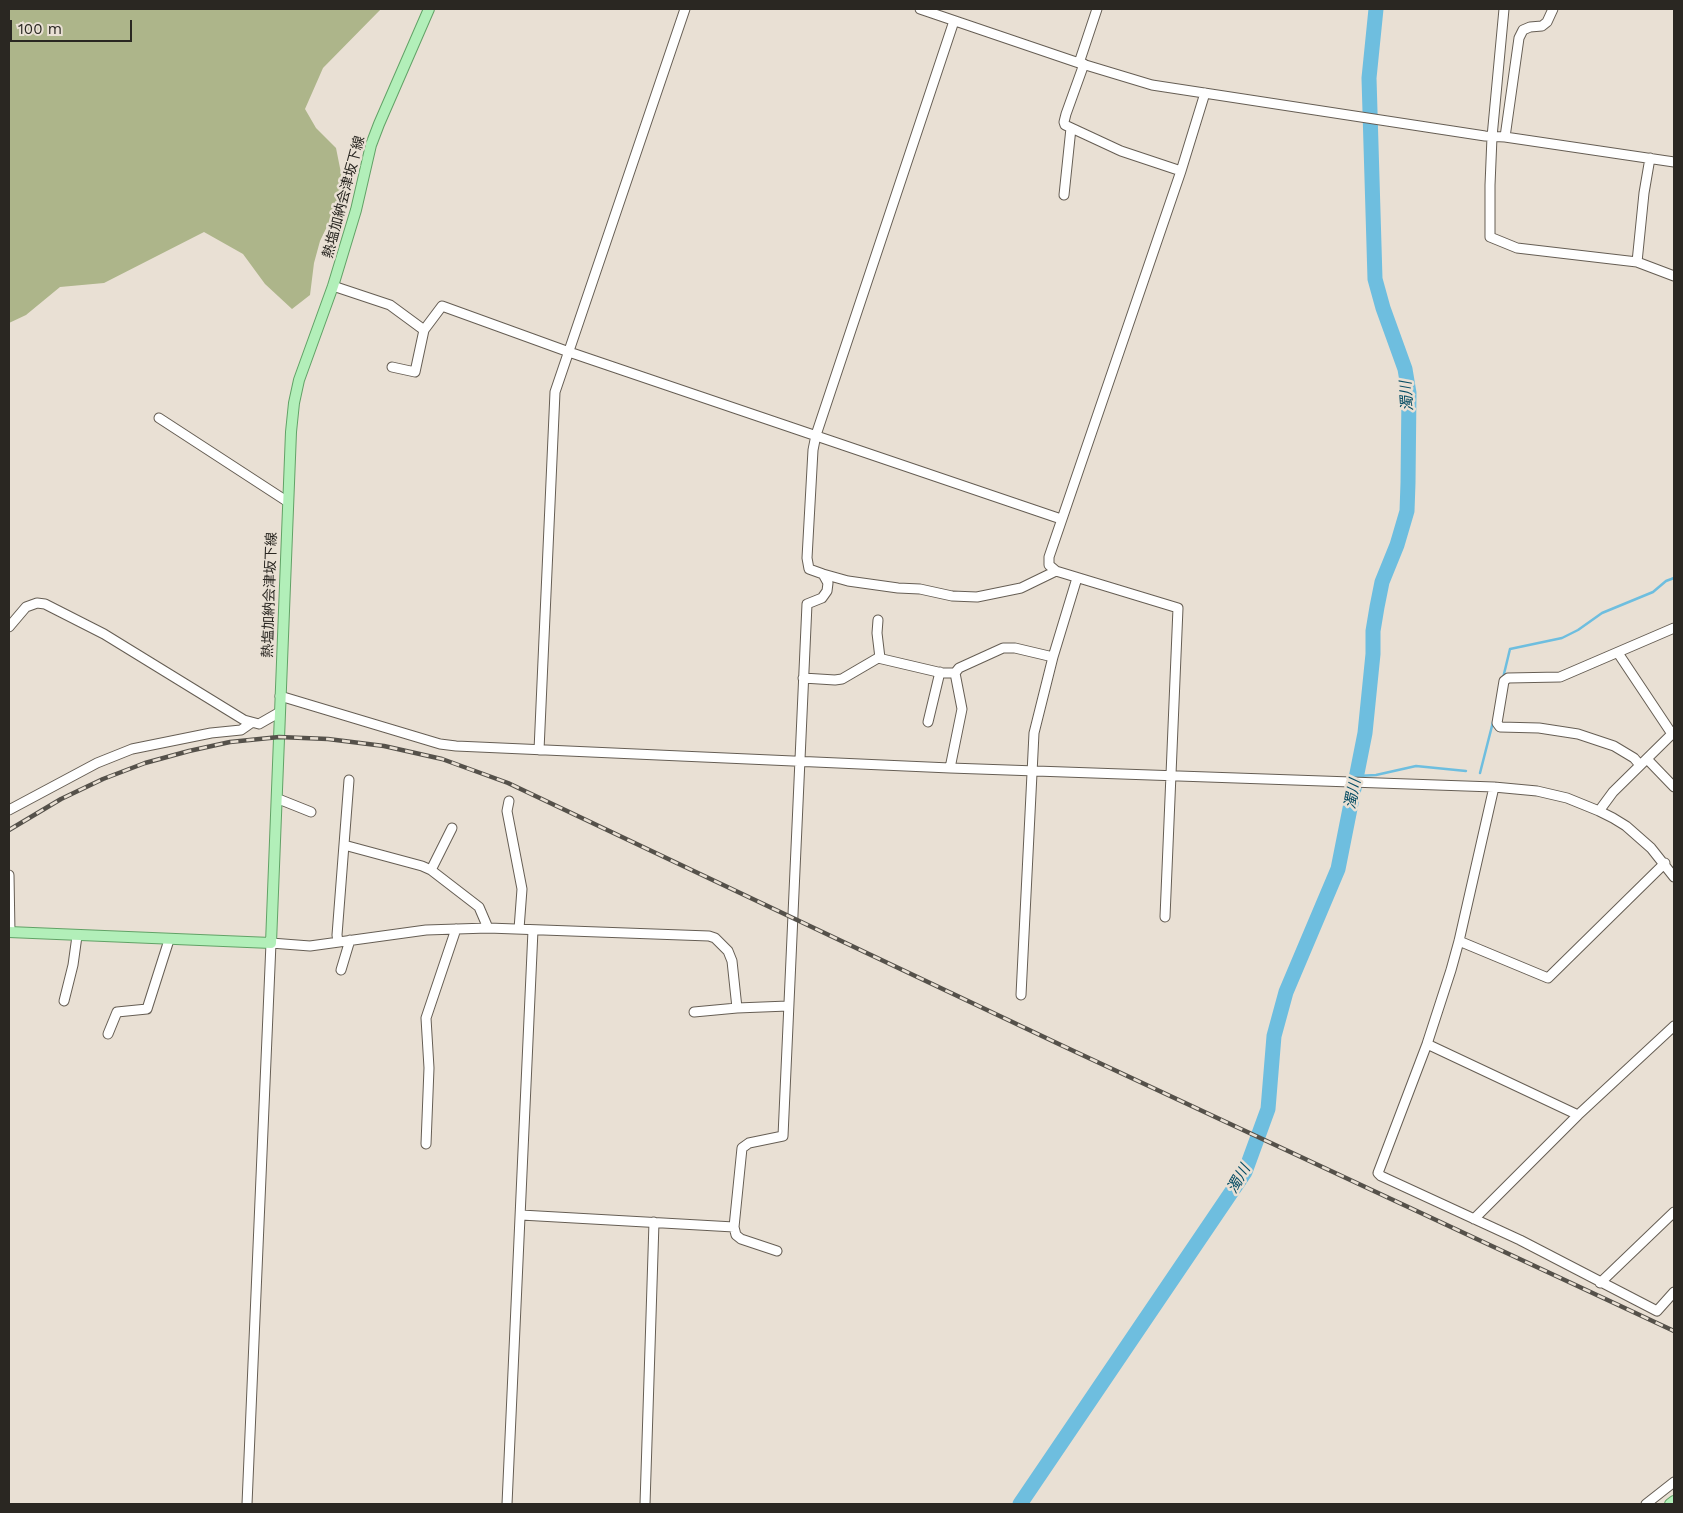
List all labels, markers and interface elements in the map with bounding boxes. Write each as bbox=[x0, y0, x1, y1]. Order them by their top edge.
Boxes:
scale bar bbox=[12, 10, 135, 42]
text: 100 m bbox=[18, 20, 62, 38]
street label: 熱塩加納会津坂下線 bbox=[320, 134, 368, 260]
water label: 濁川 bbox=[1397, 380, 1417, 412]
street label: 熱塩加納会津坂下線 bbox=[259, 532, 281, 658]
water label: 濁川 bbox=[1341, 778, 1365, 810]
water label: 濁川 bbox=[1224, 1162, 1254, 1196]

